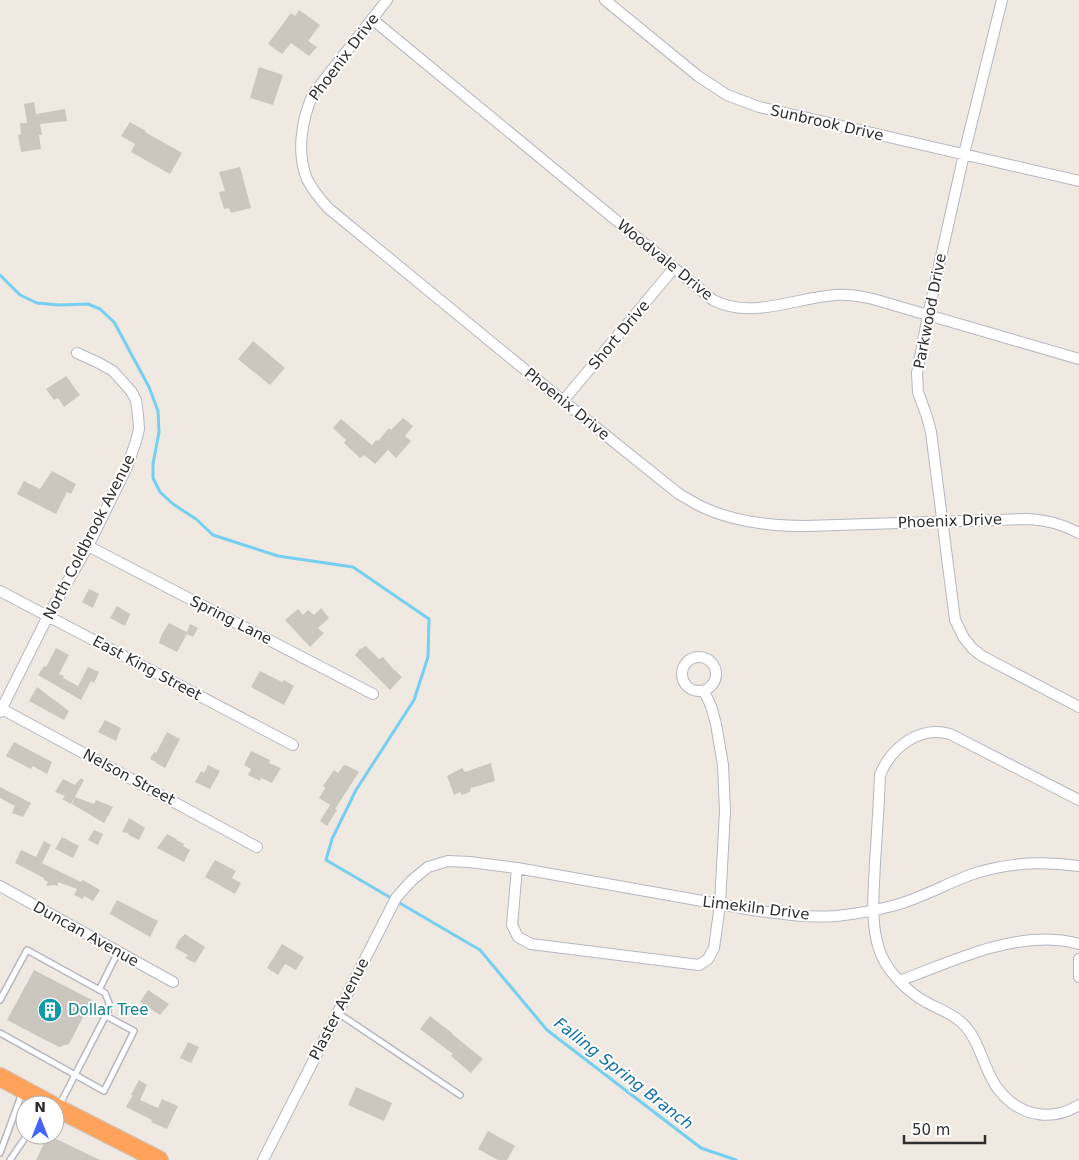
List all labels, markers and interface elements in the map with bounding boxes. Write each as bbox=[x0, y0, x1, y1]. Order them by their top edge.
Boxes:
street label: Phoenix Drive bbox=[305, 10, 383, 104]
street label: Sunbrook Drive bbox=[769, 101, 885, 145]
street label: Woodvale Drive bbox=[613, 216, 717, 304]
street label: Parkwood Drive bbox=[910, 252, 950, 370]
street label: Short Drive bbox=[585, 297, 653, 373]
street label: Phoenix Drive bbox=[521, 364, 613, 444]
street label: North Coldbrook Avenue bbox=[39, 451, 139, 623]
street label: Phoenix Drive bbox=[898, 510, 1002, 532]
street label: Spring Lane bbox=[187, 592, 275, 648]
street label: East King Street bbox=[90, 632, 205, 704]
street label: Nelson Street bbox=[80, 745, 178, 809]
street label: Limekiln Drive bbox=[701, 893, 811, 923]
street label: Duncan Avenue bbox=[30, 898, 142, 970]
street label: Plaster Avenue bbox=[306, 955, 372, 1063]
building icon: Dollar Tree bbox=[37, 997, 63, 1023]
place label: Dollar Tree bbox=[68, 1001, 148, 1019]
water label: Falling Spring Branch bbox=[551, 1013, 697, 1133]
north arrow bbox=[15, 1095, 65, 1145]
text: N bbox=[34, 1099, 46, 1115]
scale bar bbox=[904, 1112, 985, 1144]
text: 50 m bbox=[912, 1121, 950, 1139]

